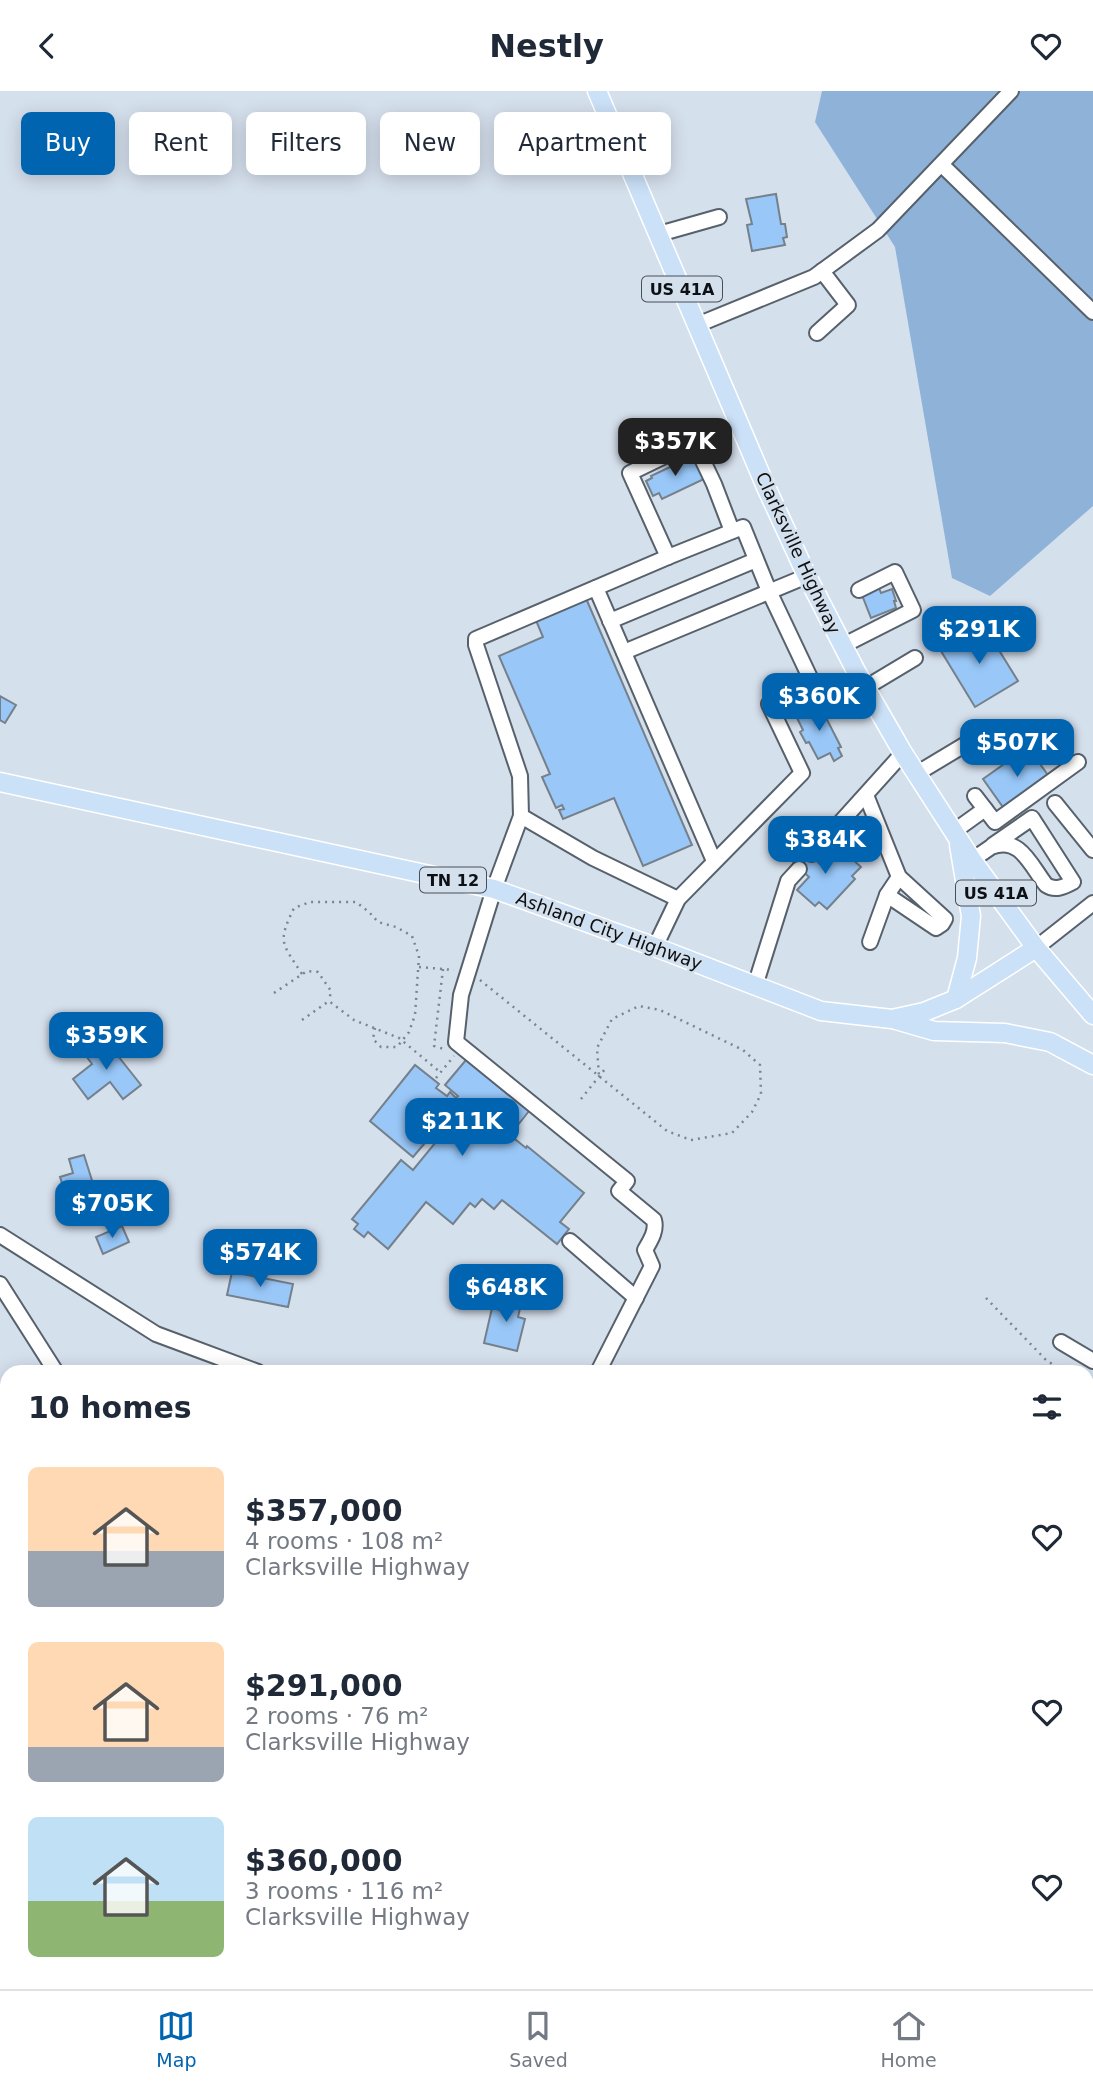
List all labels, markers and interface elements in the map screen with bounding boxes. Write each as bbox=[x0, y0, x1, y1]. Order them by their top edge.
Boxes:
icon: back bbox=[28, 27, 66, 65]
text: Nestly bbox=[489, 27, 604, 65]
icon: heart bbox=[1027, 27, 1065, 65]
chip: Buy bbox=[21, 112, 115, 175]
chip: Rent bbox=[129, 112, 232, 175]
chip: Filters bbox=[246, 112, 366, 175]
chip: New bbox=[380, 112, 480, 175]
chip: Apartment bbox=[494, 112, 671, 175]
road number: US 41A bbox=[642, 277, 722, 301]
pin: $357K bbox=[626, 419, 724, 478]
text: $357K bbox=[634, 428, 716, 454]
street label: Clarksville Highway bbox=[752, 469, 845, 637]
pin: $291K bbox=[930, 607, 1028, 666]
text: $291K bbox=[938, 616, 1020, 642]
pin: $360K bbox=[770, 673, 868, 733]
text: $360K bbox=[778, 683, 860, 709]
pin: $507K bbox=[968, 719, 1066, 779]
text: $507K bbox=[976, 729, 1058, 755]
pin: $384K bbox=[776, 817, 874, 876]
text: $384K bbox=[784, 826, 866, 852]
road number: TN 12 bbox=[420, 867, 486, 893]
road number: US 41A bbox=[956, 881, 1036, 905]
street label: Ashland City Highway bbox=[513, 887, 705, 974]
pin: $359K bbox=[57, 1013, 155, 1072]
text: $359K bbox=[65, 1022, 147, 1048]
pin: $211K bbox=[413, 1098, 511, 1158]
text: $211K bbox=[421, 1108, 503, 1134]
pin: $705K bbox=[63, 1181, 161, 1240]
text: $705K bbox=[71, 1190, 153, 1216]
pin: $574K bbox=[211, 1229, 309, 1289]
text: $574K bbox=[219, 1239, 301, 1265]
pin: $648K bbox=[457, 1265, 555, 1324]
text: $648K bbox=[465, 1274, 547, 1300]
icon: filters bbox=[1028, 1388, 1066, 1426]
text: 10 homes bbox=[28, 1390, 192, 1425]
text: $357,000 bbox=[245, 1493, 403, 1528]
icon: home bbox=[84, 1495, 168, 1579]
icon: heart bbox=[1028, 1518, 1066, 1556]
text: 4 rooms · 108 m² bbox=[245, 1528, 443, 1554]
text: Clarksville Highway bbox=[245, 1554, 470, 1580]
text: $291,000 bbox=[245, 1668, 403, 1703]
icon: home bbox=[84, 1670, 168, 1754]
icon: heart bbox=[1028, 1693, 1066, 1731]
text: 2 rooms · 76 m² bbox=[245, 1703, 429, 1729]
text: Clarksville Highway bbox=[245, 1729, 470, 1755]
text: $360,000 bbox=[245, 1843, 403, 1878]
icon: home bbox=[84, 1845, 168, 1929]
icon: heart bbox=[1028, 1868, 1066, 1906]
text: 3 rooms · 116 m² bbox=[245, 1878, 443, 1904]
text: Clarksville Highway bbox=[245, 1904, 470, 1930]
tab: Map bbox=[156, 2007, 196, 2071]
tab: Saved bbox=[509, 2007, 568, 2071]
tab: Home bbox=[881, 2007, 937, 2071]

